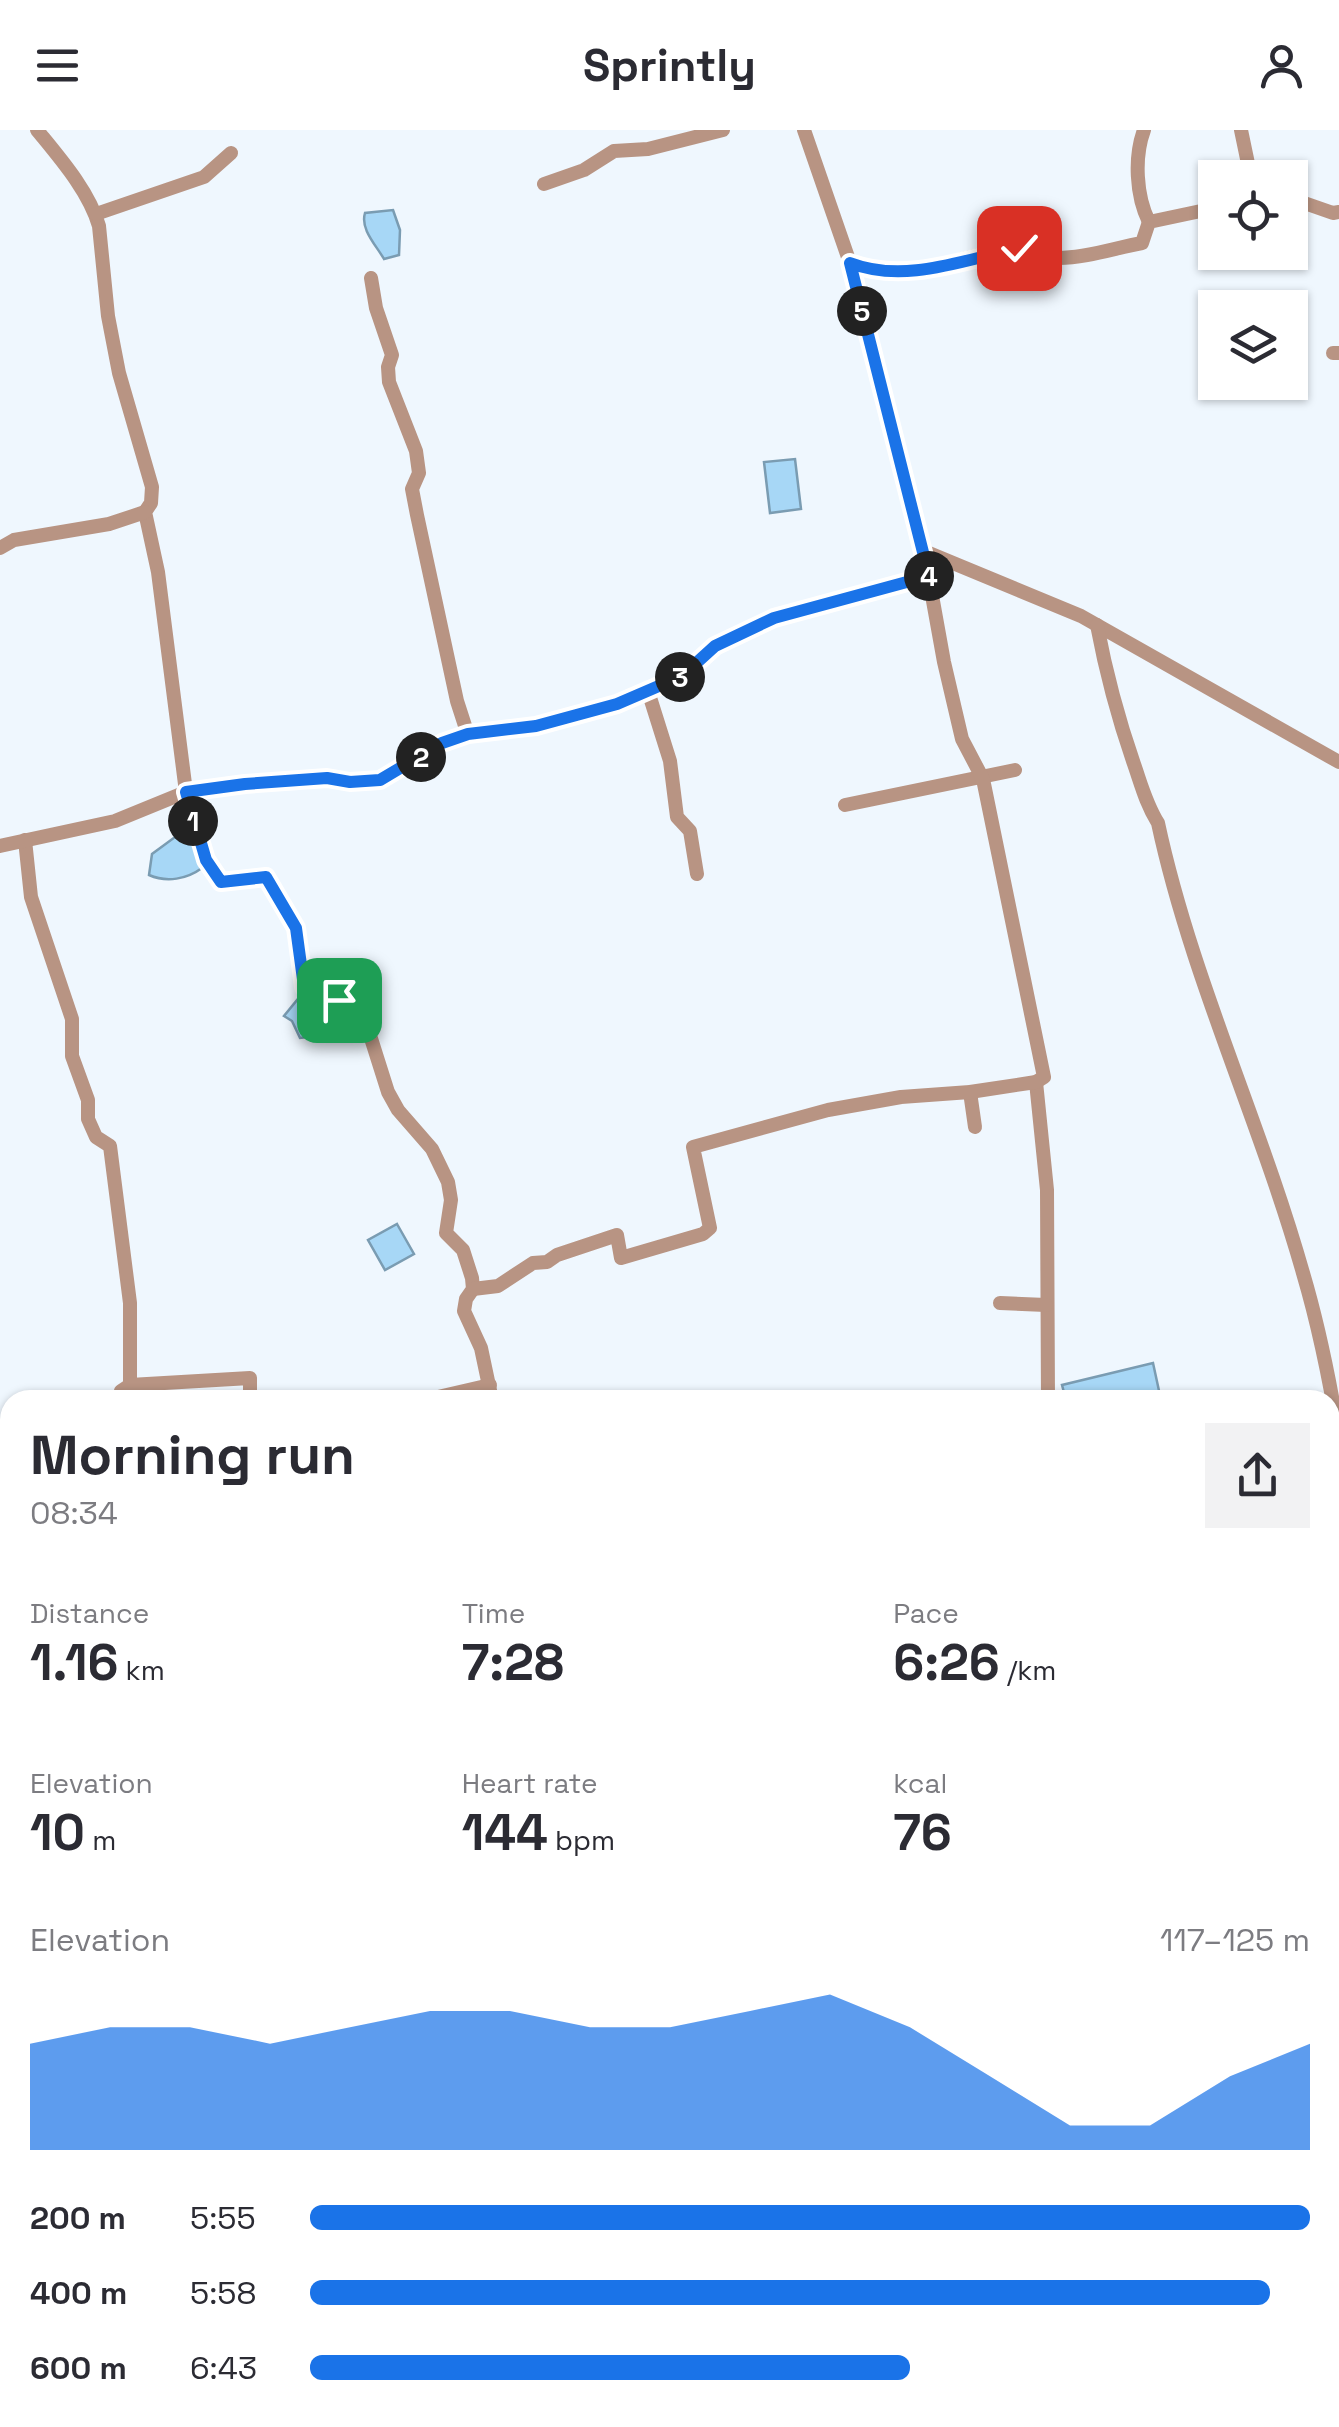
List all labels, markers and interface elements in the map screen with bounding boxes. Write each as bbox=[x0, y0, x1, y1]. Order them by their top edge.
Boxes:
text: Sprintly bbox=[583, 37, 756, 94]
icon: menu bbox=[30, 38, 85, 93]
icon: person bbox=[1254, 38, 1309, 93]
map controls bbox=[1198, 160, 1308, 400]
button: locate bbox=[1198, 160, 1308, 270]
pin bbox=[977, 206, 1062, 291]
icon: check bbox=[992, 221, 1047, 276]
pin: 5 bbox=[837, 286, 887, 336]
button: layers bbox=[1198, 290, 1308, 400]
text: 5 bbox=[854, 293, 870, 329]
pin: 4 bbox=[904, 551, 954, 601]
text: 4 bbox=[920, 558, 938, 594]
pin: 3 bbox=[655, 652, 705, 702]
text: 3 bbox=[671, 659, 689, 695]
pin: 2 bbox=[396, 732, 446, 782]
text: 2 bbox=[413, 739, 429, 775]
pin: 1 bbox=[168, 796, 218, 846]
text: 1 bbox=[187, 803, 199, 839]
pin bbox=[297, 958, 382, 1043]
icon: arrive bbox=[312, 973, 367, 1028]
text: Morning run bbox=[30, 1420, 355, 1490]
button: share bbox=[1205, 1423, 1310, 1528]
text: 08:34 bbox=[30, 1493, 118, 1533]
text: Distance bbox=[30, 1595, 149, 1631]
text: Time bbox=[462, 1595, 525, 1631]
text: Pace bbox=[893, 1595, 959, 1631]
text: 1.16 bbox=[30, 1631, 118, 1695]
text: 7:28 bbox=[462, 1631, 564, 1695]
text: 6:26 bbox=[893, 1631, 1000, 1695]
text: km bbox=[118, 1652, 165, 1688]
text: /km bbox=[1000, 1652, 1056, 1688]
text: Elevation bbox=[30, 1765, 153, 1801]
text: Heart rate bbox=[462, 1765, 598, 1801]
text: kcal bbox=[893, 1765, 947, 1801]
text: 10 bbox=[30, 1801, 85, 1865]
text: 144 bbox=[462, 1801, 548, 1865]
text: 76 bbox=[893, 1801, 952, 1865]
text: m bbox=[85, 1822, 116, 1858]
text: bpm bbox=[548, 1822, 615, 1858]
text: Elevation bbox=[30, 1920, 170, 1960]
text: 117–125 m bbox=[1160, 1920, 1310, 1960]
text: 200 m bbox=[30, 2198, 126, 2238]
text: 5:55 bbox=[190, 2198, 256, 2238]
text: 400 m bbox=[30, 2273, 127, 2313]
text: 5:58 bbox=[190, 2273, 256, 2313]
text: 600 m bbox=[30, 2348, 127, 2388]
text: 6:43 bbox=[190, 2348, 257, 2388]

